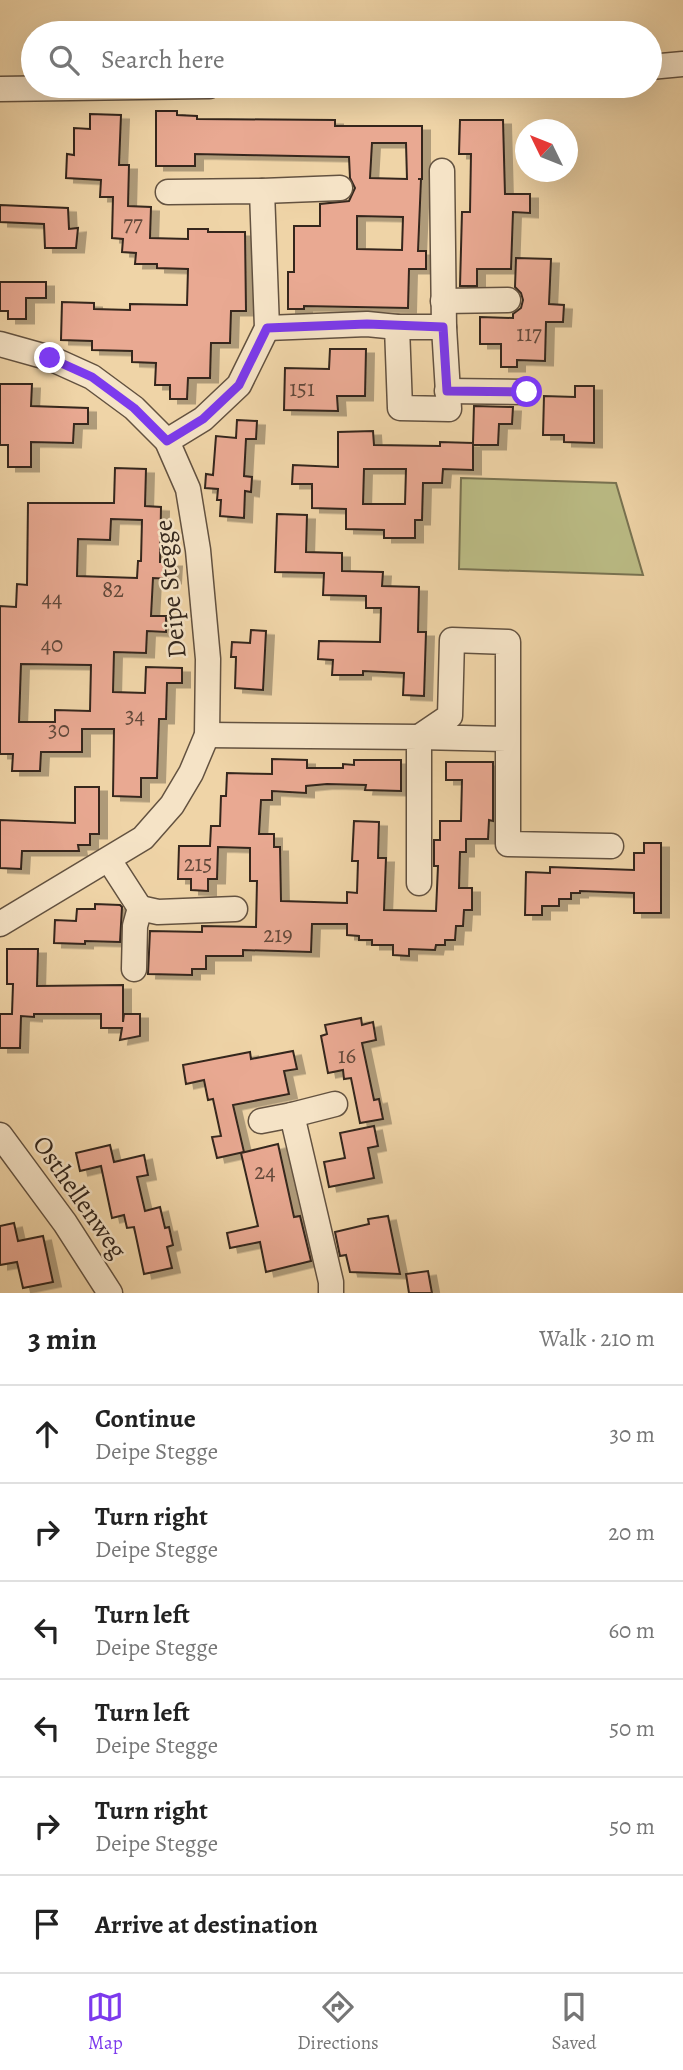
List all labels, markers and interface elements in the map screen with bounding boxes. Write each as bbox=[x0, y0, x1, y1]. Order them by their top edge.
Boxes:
search box bbox=[21, 21, 662, 98]
icon: search bbox=[45, 41, 83, 79]
text: Search here bbox=[101, 42, 225, 77]
north arrow bbox=[515, 119, 578, 182]
house number: 77 bbox=[123, 208, 143, 239]
house number: 117 bbox=[516, 318, 542, 349]
route end bbox=[34, 342, 65, 373]
house number: 151 bbox=[289, 373, 315, 404]
route start bbox=[511, 376, 542, 407]
street label: Deipe Stegge bbox=[145, 518, 195, 660]
house number: 82 bbox=[102, 574, 124, 605]
house number: 44 bbox=[42, 583, 62, 614]
house number: 40 bbox=[41, 629, 63, 660]
house number: 34 bbox=[125, 700, 145, 731]
house number: 30 bbox=[48, 714, 70, 745]
house number: 215 bbox=[184, 848, 212, 879]
house number: 219 bbox=[263, 919, 293, 950]
house number: 16 bbox=[338, 1040, 356, 1071]
street label: Osthellenweg bbox=[25, 1128, 135, 1266]
house number: 24 bbox=[254, 1156, 276, 1187]
text: 3 min bbox=[28, 1319, 97, 1359]
text: Walk · 210 m bbox=[539, 1323, 655, 1354]
text: Continue bbox=[95, 1401, 196, 1436]
icon: ahead bbox=[28, 1415, 66, 1453]
text: 30 m bbox=[609, 1419, 655, 1450]
text: Deipe Stegge bbox=[95, 1436, 218, 1467]
text: Turn right bbox=[95, 1499, 208, 1534]
icon: right bbox=[28, 1513, 66, 1551]
text: 20 m bbox=[608, 1517, 655, 1548]
text: Deipe Stegge bbox=[95, 1534, 218, 1565]
text: Turn left bbox=[95, 1597, 190, 1632]
icon: left bbox=[28, 1611, 66, 1649]
text: 60 m bbox=[608, 1615, 655, 1646]
text: Deipe Stegge bbox=[95, 1632, 218, 1663]
text: Turn left bbox=[95, 1695, 190, 1730]
icon: left bbox=[28, 1709, 66, 1747]
text: 50 m bbox=[609, 1713, 655, 1744]
text: Deipe Stegge bbox=[95, 1730, 218, 1761]
text: Turn right bbox=[95, 1793, 208, 1828]
icon: right bbox=[28, 1807, 66, 1845]
text: 50 m bbox=[609, 1811, 655, 1842]
text: Deipe Stegge bbox=[95, 1828, 218, 1859]
icon: arrive bbox=[28, 1905, 66, 1943]
text: Arrive at destination bbox=[95, 1907, 318, 1942]
tab: Map bbox=[86, 1988, 124, 2056]
tab: Directions bbox=[297, 1988, 379, 2056]
tab: Saved bbox=[552, 1988, 597, 2056]

